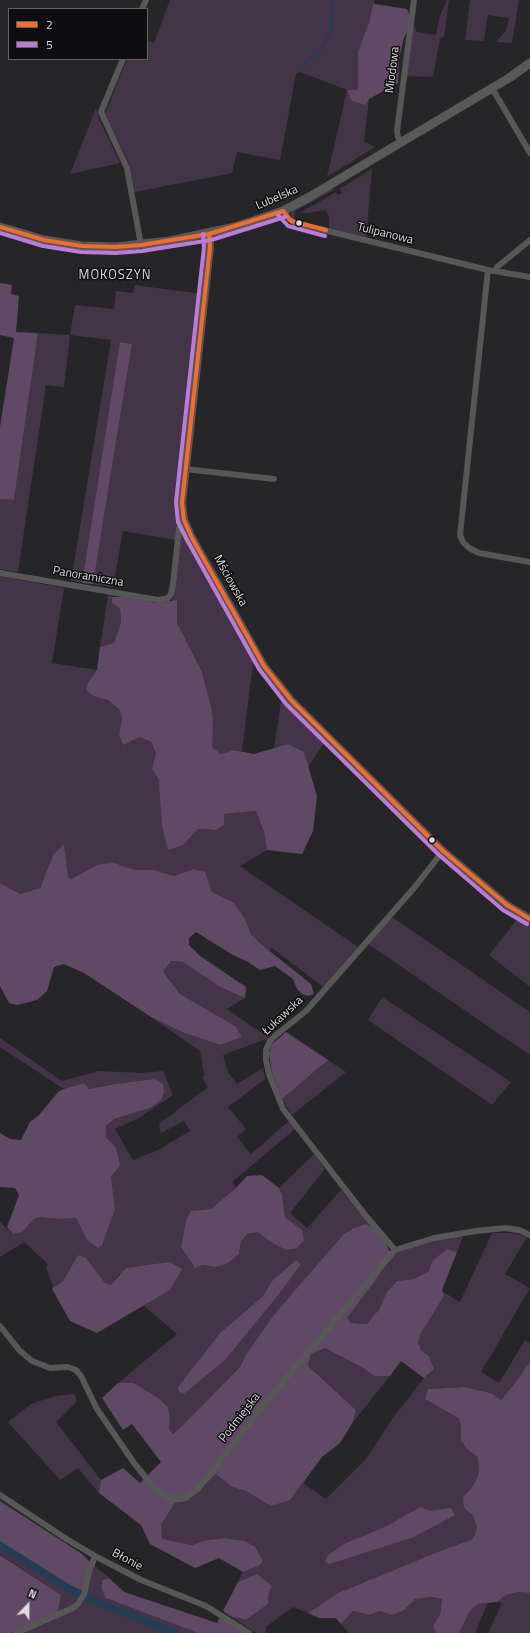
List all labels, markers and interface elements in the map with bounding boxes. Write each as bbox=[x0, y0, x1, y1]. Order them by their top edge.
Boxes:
legend bbox=[8, 8, 148, 60]
text: 2 bbox=[46, 15, 53, 34]
text: 5 bbox=[46, 35, 53, 54]
street label: Miodowa bbox=[383, 46, 403, 94]
street label: Lubelska bbox=[254, 183, 300, 213]
unlabelled marker bbox=[294, 218, 304, 228]
street label: Tulipanowa bbox=[356, 220, 414, 248]
district label: MOKOSZYN bbox=[78, 268, 152, 284]
street label: Mściowska bbox=[210, 553, 250, 609]
street label: Panoramiczna bbox=[51, 564, 125, 590]
unlabelled marker bbox=[427, 835, 437, 845]
street label: Łukawska bbox=[260, 994, 306, 1038]
street label: Podmiejska bbox=[216, 1391, 264, 1445]
street label: Błonie bbox=[109, 1546, 145, 1574]
north arrow bbox=[8, 1585, 48, 1625]
text: N bbox=[26, 1585, 39, 1603]

